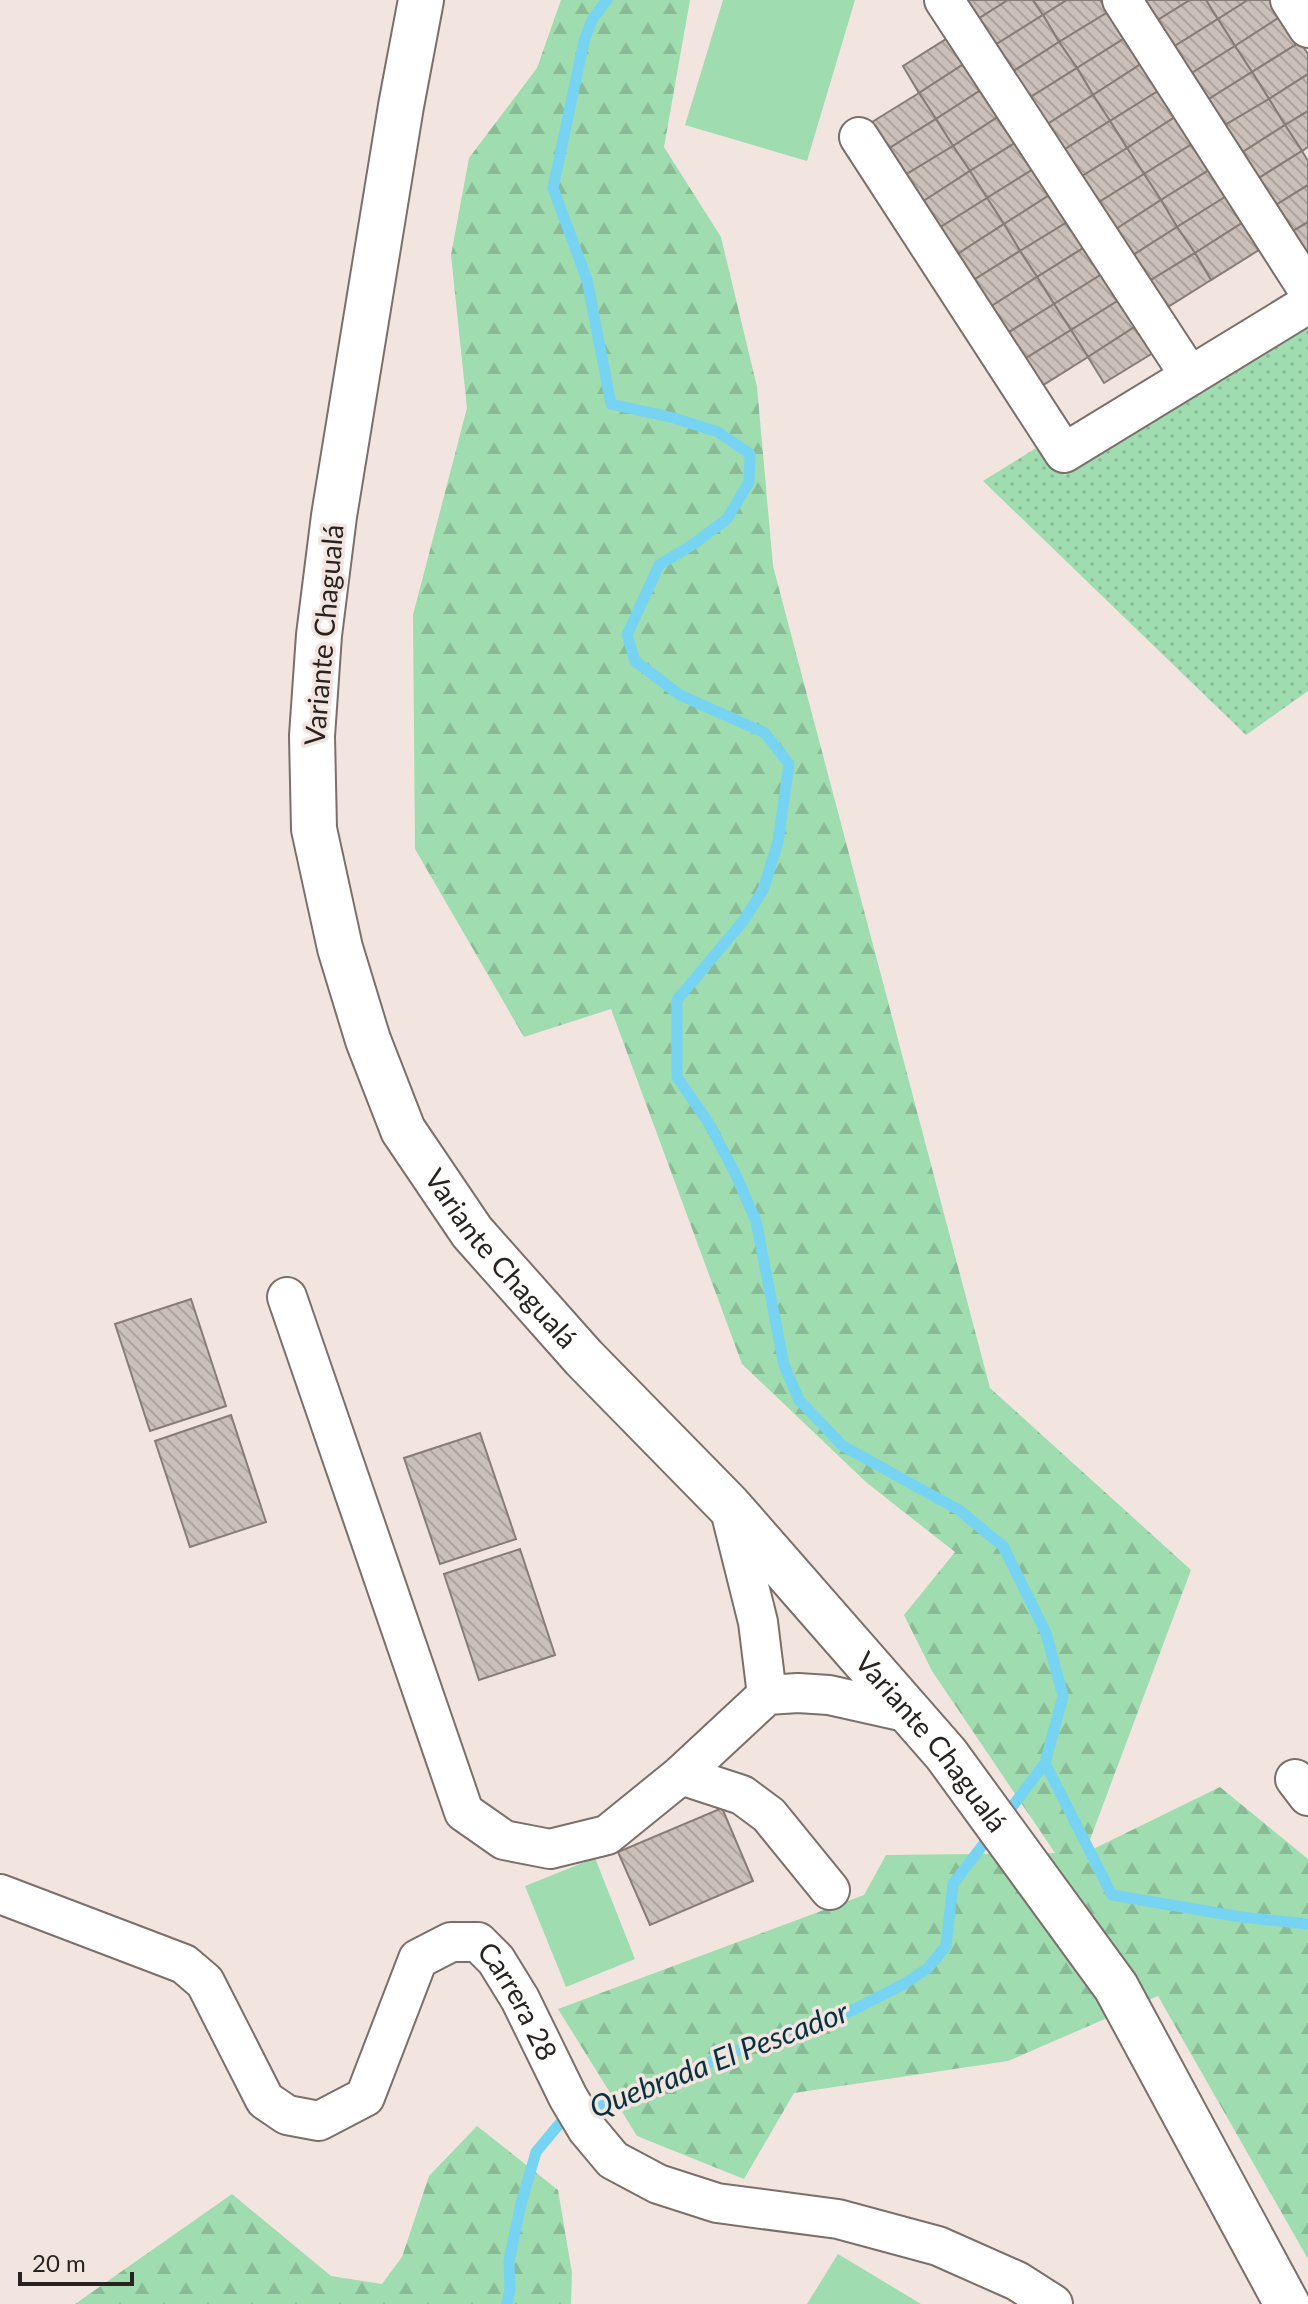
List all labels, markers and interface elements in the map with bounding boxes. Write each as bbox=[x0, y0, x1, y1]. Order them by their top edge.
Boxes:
street label: Variante Chagualá bbox=[296, 523, 350, 747]
street label: Variante Chagualá bbox=[418, 1162, 585, 1355]
street label: Variante Chagualá bbox=[849, 1645, 1015, 1838]
street label: Carrera 28 bbox=[471, 1934, 565, 2066]
water label: Quebrada El Pescador bbox=[584, 1992, 853, 2124]
scale bar bbox=[20, 2236, 132, 2286]
text: 20 m bbox=[32, 2248, 86, 2277]

